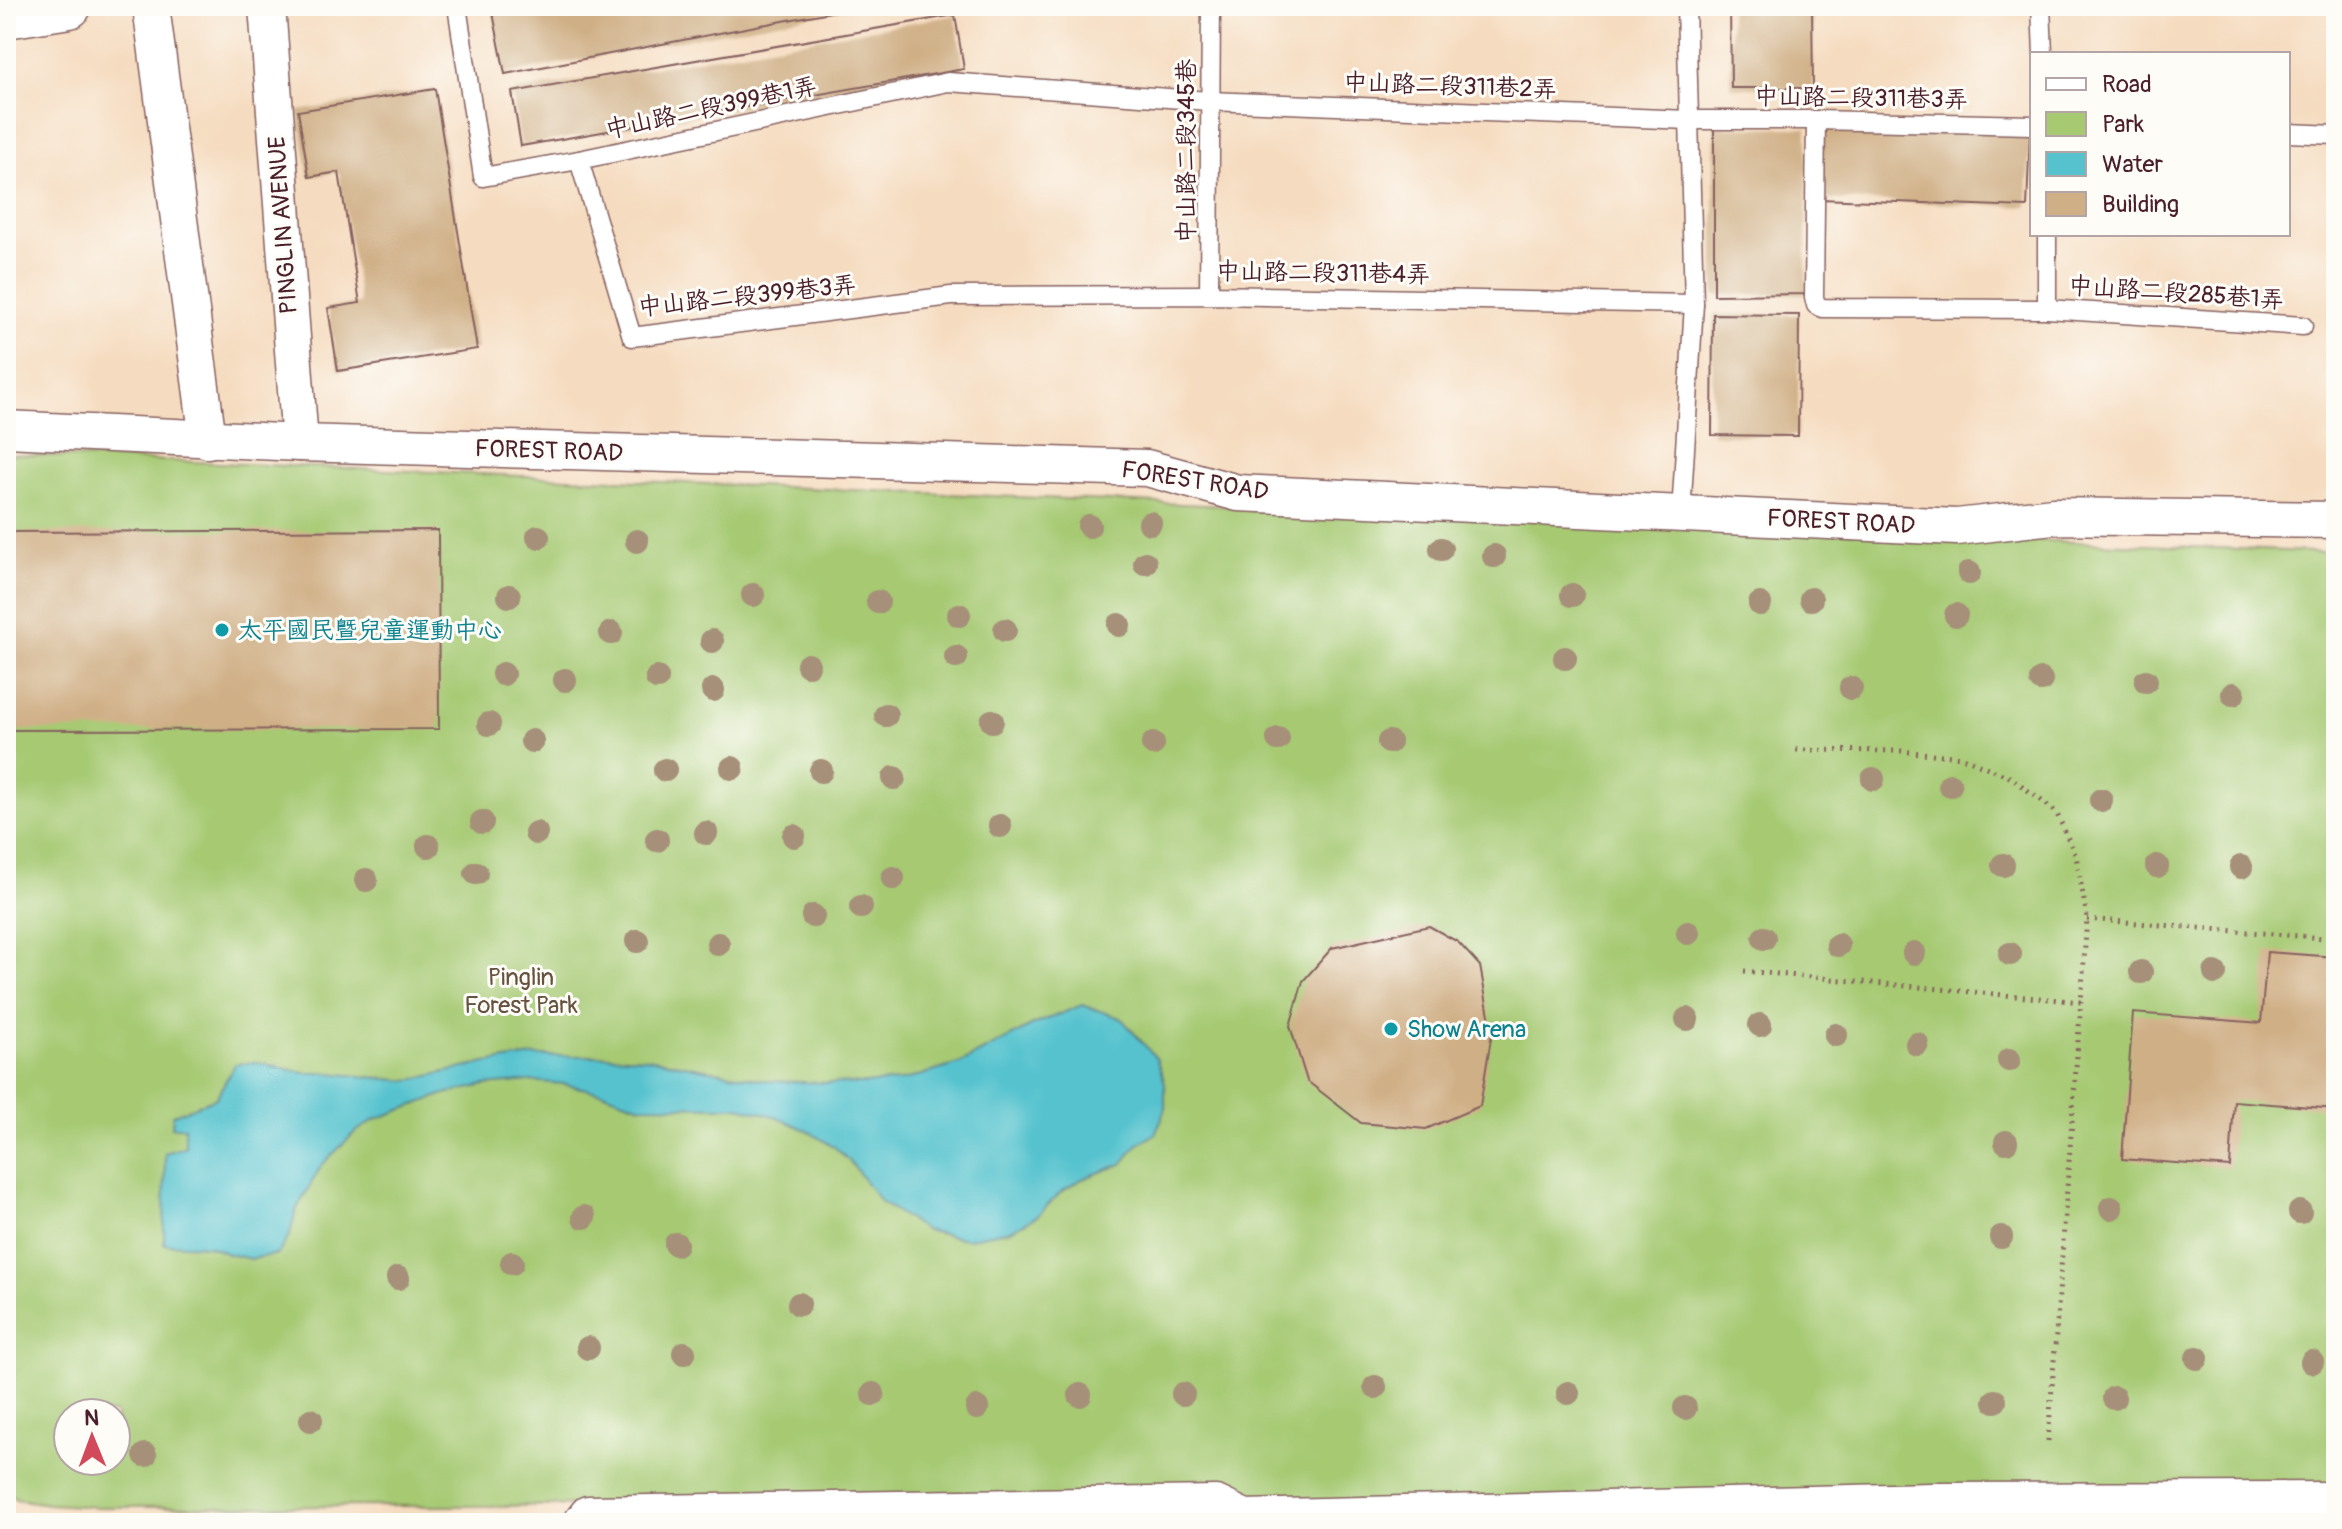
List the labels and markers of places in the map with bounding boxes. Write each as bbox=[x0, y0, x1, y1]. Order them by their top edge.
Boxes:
place label: 太平國民暨兒童運動中心 bbox=[238, 616, 502, 645]
marker: 太平國民暨兒童運動中心 bbox=[213, 621, 231, 639]
place label: Show Arena bbox=[1407, 1015, 1526, 1044]
marker: Show Arena bbox=[1382, 1020, 1400, 1038]

